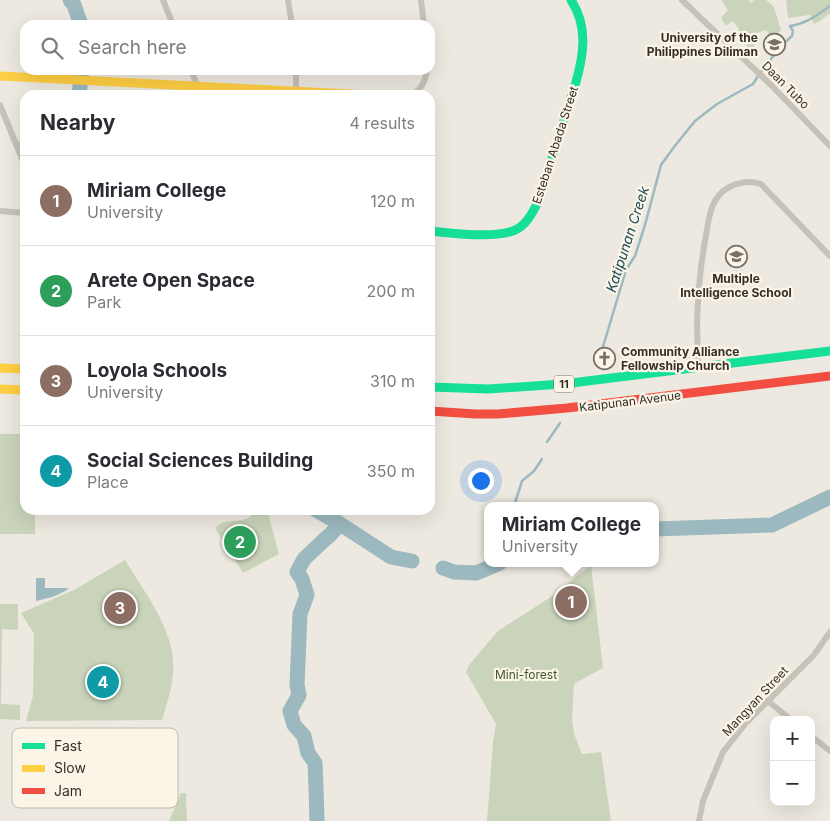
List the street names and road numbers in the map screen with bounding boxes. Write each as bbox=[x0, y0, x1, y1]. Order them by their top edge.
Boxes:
street label: Daan Tubo bbox=[759, 58, 813, 112]
street label: Esteban Abada Street bbox=[529, 84, 581, 206]
road number: 11 bbox=[554, 376, 574, 392]
street label: Katipunan Avenue bbox=[578, 387, 682, 415]
street label: Mangyan Street bbox=[719, 663, 791, 739]

